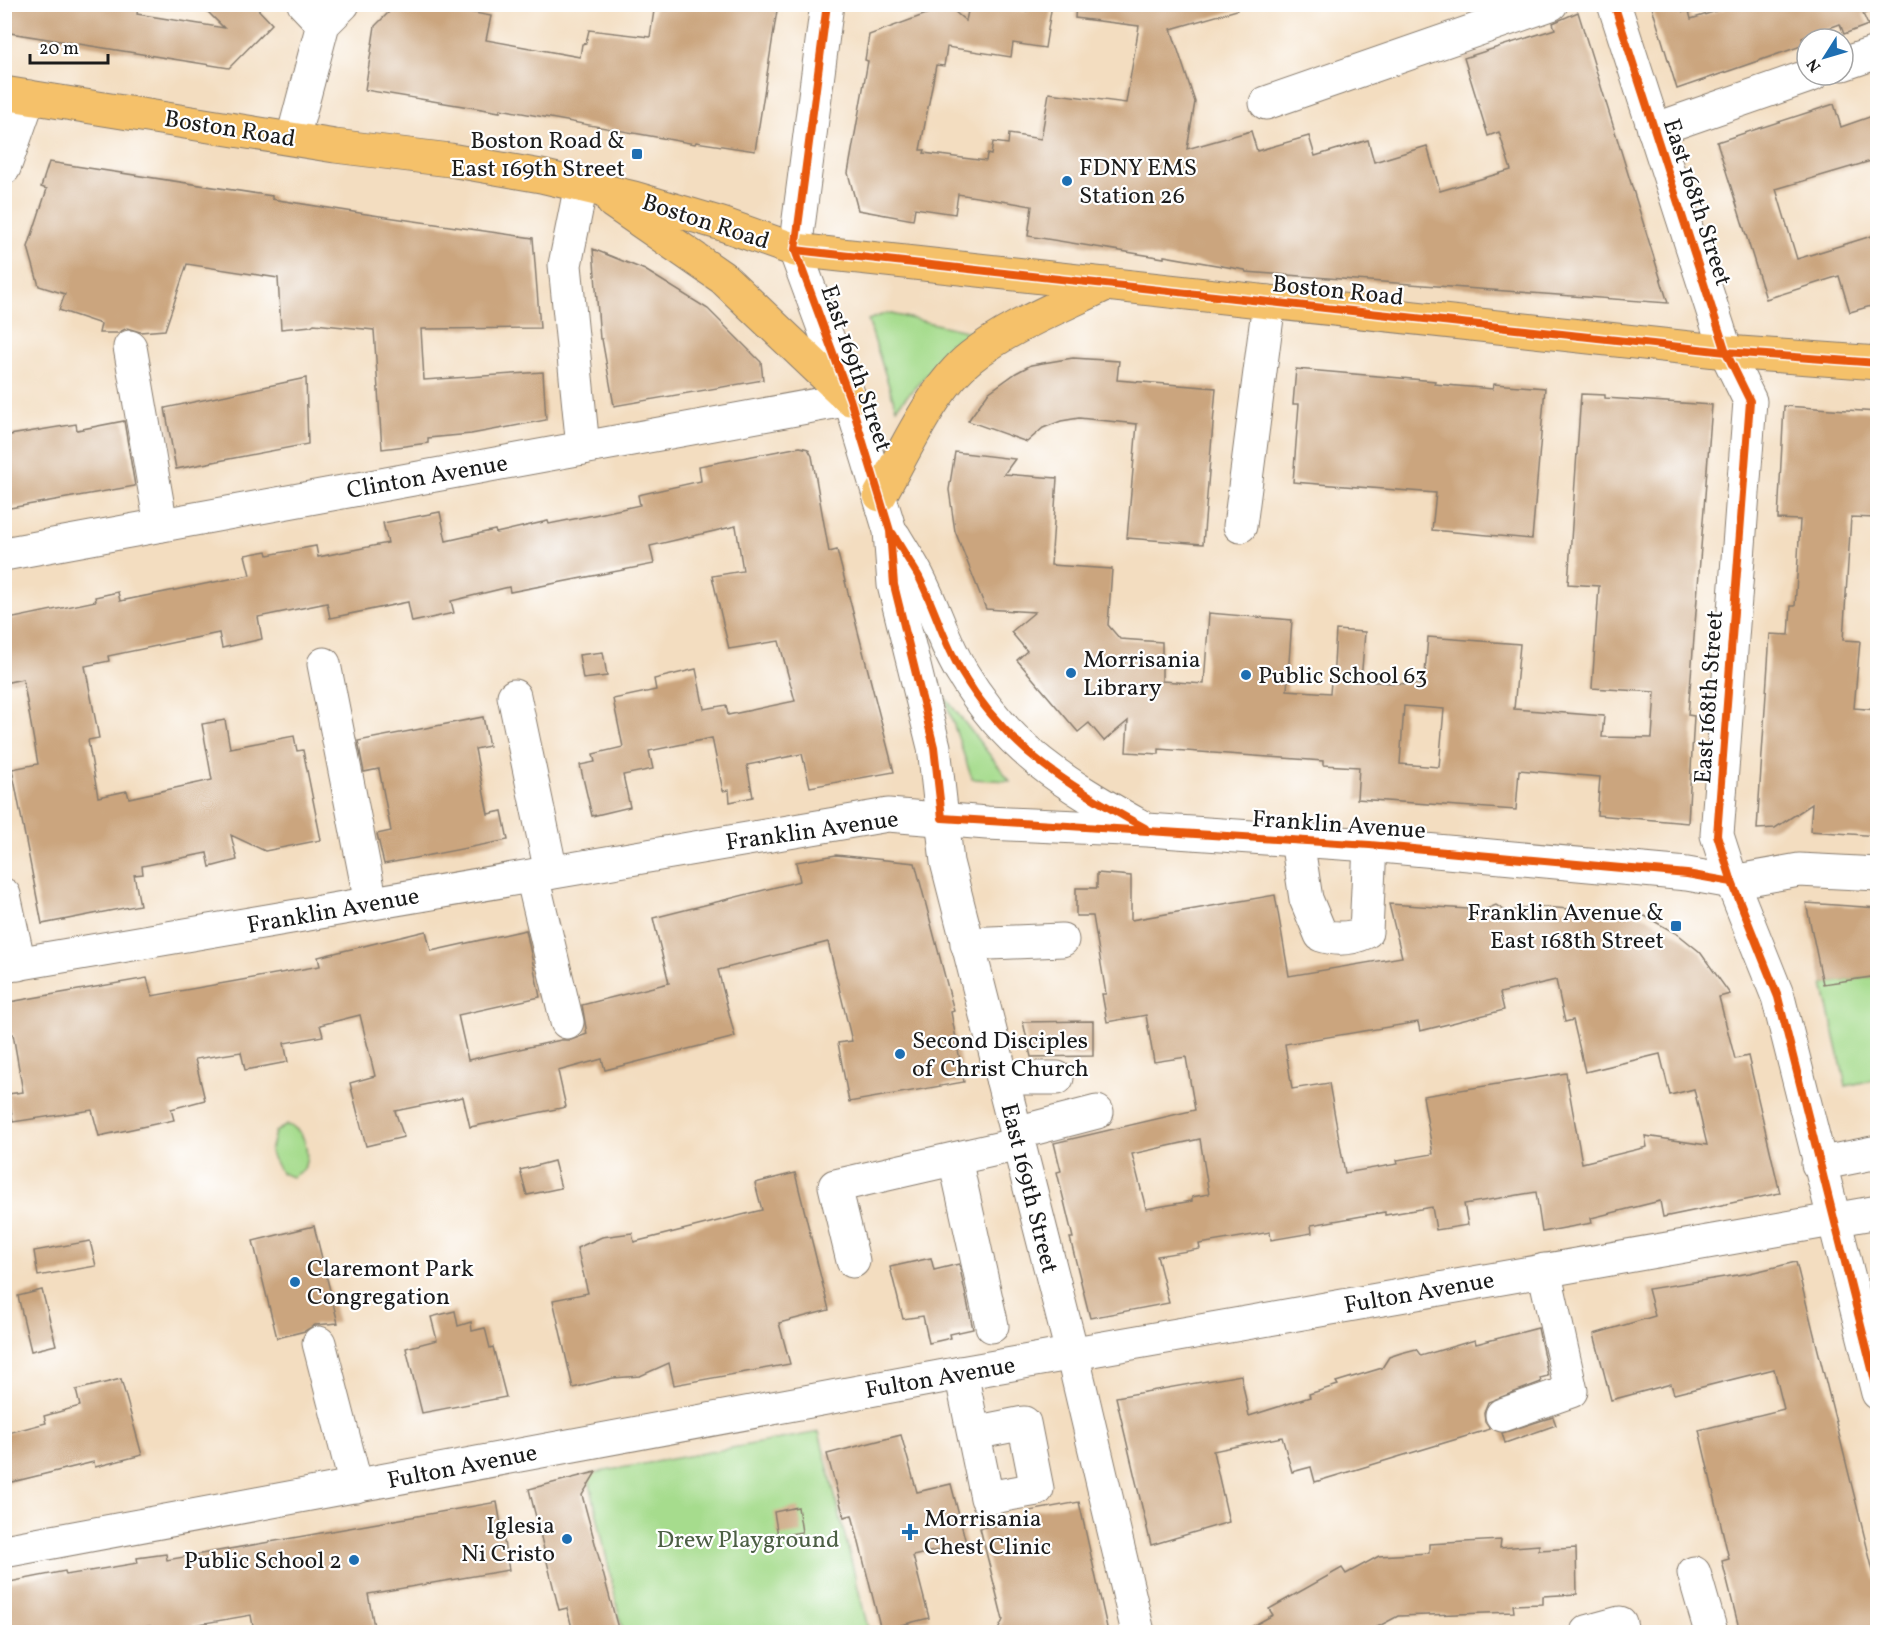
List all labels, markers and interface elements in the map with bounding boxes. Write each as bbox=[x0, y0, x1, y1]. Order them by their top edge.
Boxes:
scale bar bbox=[30, 27, 108, 65]
north arrow bbox=[1795, 27, 1855, 87]
text: 20 m bbox=[39, 37, 79, 62]
text: N bbox=[1802, 53, 1827, 76]
street label: Boston Road bbox=[162, 103, 298, 157]
street label: East 168th Street bbox=[1653, 115, 1739, 291]
place label: Boston Road & East 169th Street bbox=[451, 125, 625, 187]
marker: Boston Road & East 169th Street bbox=[630, 147, 644, 161]
place label: FDNY EMS Station 26 bbox=[1079, 152, 1197, 214]
marker: FDNY EMS Station 26 bbox=[1060, 174, 1074, 188]
street label: Boston Road bbox=[637, 186, 774, 260]
street label: Boston Road bbox=[1270, 268, 1405, 316]
street label: East 169th Street bbox=[811, 281, 900, 457]
street label: Clinton Avenue bbox=[344, 447, 511, 509]
street label: East 168th Street bbox=[1687, 609, 1733, 785]
place label: Morrisania Library bbox=[1083, 644, 1201, 706]
place label: Public School 63 bbox=[1258, 660, 1427, 694]
marker: Morrisania Library bbox=[1064, 666, 1078, 680]
marker: Public School 63 bbox=[1239, 668, 1253, 682]
street label: Franklin Avenue bbox=[724, 803, 901, 861]
street label: Franklin Avenue bbox=[1251, 803, 1427, 849]
street label: Franklin Avenue bbox=[245, 880, 422, 944]
place label: Franklin Avenue & East 168th Street bbox=[1467, 897, 1664, 959]
marker: Franklin Avenue & East 168th Street bbox=[1669, 919, 1683, 933]
place label: Second Disciples of Christ Church bbox=[912, 1025, 1089, 1087]
marker: Second Disciples of Christ Church bbox=[893, 1047, 907, 1061]
street label: East 169th Street bbox=[990, 1100, 1066, 1277]
place label: Claremont Park Congregation bbox=[307, 1253, 474, 1315]
street label: Fulton Avenue bbox=[1342, 1264, 1497, 1324]
marker: Claremont Park Congregation bbox=[288, 1275, 302, 1289]
street label: Fulton Avenue bbox=[863, 1349, 1018, 1409]
street label: Fulton Avenue bbox=[385, 1437, 540, 1499]
place label: Morrisania Chest Clinic bbox=[924, 1503, 1051, 1565]
place label: Iglesia Ni Cristo bbox=[461, 1510, 555, 1572]
marker: Morrisania Chest Clinic bbox=[901, 1523, 919, 1541]
park label: Drew Playground bbox=[656, 1524, 840, 1558]
marker: Iglesia Ni Cristo bbox=[560, 1532, 574, 1546]
place label: Public School 2 bbox=[184, 1545, 342, 1579]
marker: Public School 2 bbox=[347, 1553, 361, 1567]

